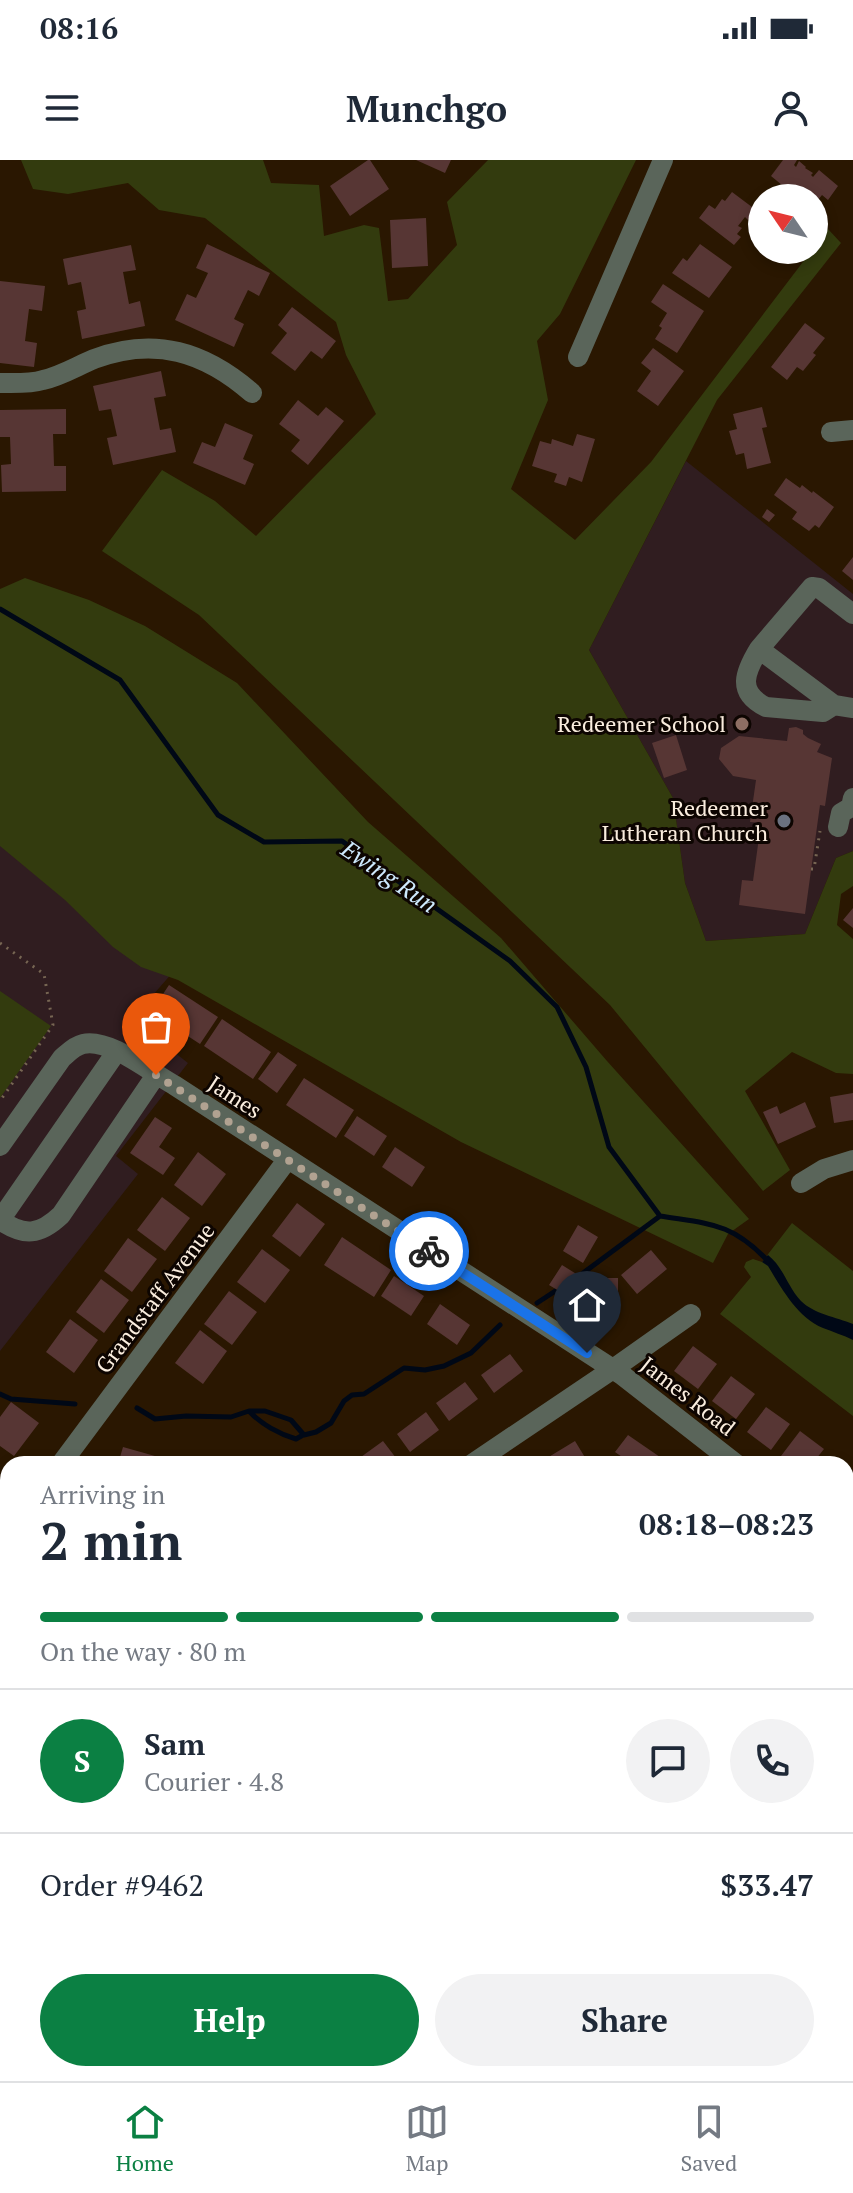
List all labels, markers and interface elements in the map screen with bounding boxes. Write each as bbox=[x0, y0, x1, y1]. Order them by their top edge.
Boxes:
text: 08:16 bbox=[40, 8, 118, 48]
text: Munchgo bbox=[346, 85, 507, 132]
icon: menu bbox=[40, 86, 84, 130]
icon: person bbox=[769, 86, 813, 130]
north arrow bbox=[748, 184, 828, 264]
map controls bbox=[748, 184, 828, 264]
place label: Redeemer School bbox=[557, 709, 726, 738]
marker: Redeemer School bbox=[733, 715, 751, 733]
place label: Redeemer Lutheran Church bbox=[602, 793, 769, 847]
marker: Redeemer Lutheran Church bbox=[775, 812, 793, 830]
water label: Ewing Run bbox=[335, 832, 444, 920]
pin bbox=[122, 993, 190, 1075]
icon: bag bbox=[134, 1005, 178, 1049]
street label: James bbox=[203, 1069, 268, 1125]
courier bbox=[389, 1211, 469, 1291]
street label: Grandstaff Avenue bbox=[89, 1217, 221, 1379]
icon: bike bbox=[407, 1229, 451, 1273]
pin bbox=[553, 1271, 621, 1353]
icon: home bbox=[565, 1283, 609, 1327]
street label: James Road bbox=[635, 1350, 742, 1442]
text: Arriving in bbox=[40, 1477, 165, 1511]
text: 08:18–08:23 bbox=[639, 1504, 814, 1544]
text: 2 min bbox=[40, 1506, 182, 1575]
text: On the way · 80 m bbox=[40, 1634, 246, 1668]
button: chat bbox=[626, 1719, 710, 1803]
button: phone bbox=[730, 1719, 814, 1803]
text: Sam bbox=[144, 1724, 205, 1764]
text: S bbox=[74, 1741, 90, 1781]
text: Courier · 4.8 bbox=[144, 1764, 284, 1798]
text: Order #9462 bbox=[40, 1865, 204, 1905]
text: $33.47 bbox=[720, 1865, 814, 1905]
button: Help bbox=[40, 1974, 419, 2066]
button: Share bbox=[435, 1974, 814, 2066]
tab: Home bbox=[116, 2100, 174, 2177]
tab: Map bbox=[405, 2100, 449, 2177]
tab: Saved bbox=[680, 2100, 737, 2177]

